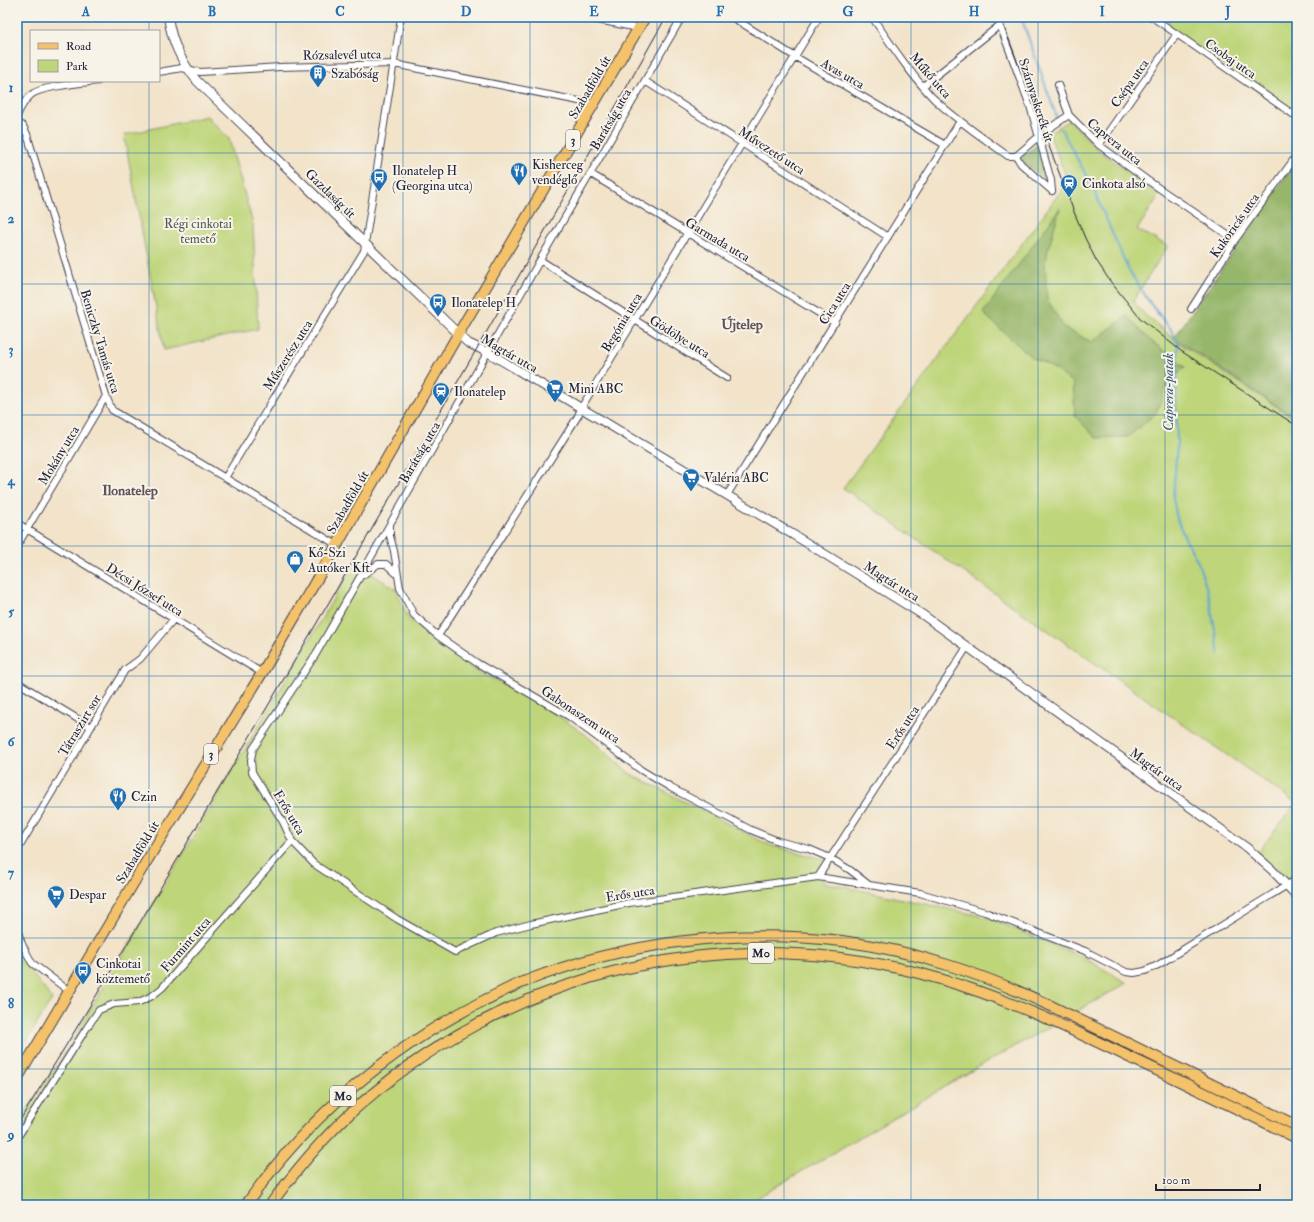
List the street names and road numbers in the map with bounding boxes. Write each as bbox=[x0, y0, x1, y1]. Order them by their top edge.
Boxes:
street label: Csobaj utca bbox=[1202, 35, 1260, 83]
street label: Rózsalevél utca bbox=[303, 46, 382, 64]
street label: Műkő utca bbox=[906, 49, 955, 102]
street label: Szabadföld út bbox=[565, 53, 614, 122]
street label: Avas utca bbox=[817, 55, 868, 93]
street label: Szárnyaskerék út bbox=[1014, 56, 1057, 145]
street label: Csépa utca bbox=[1107, 56, 1153, 111]
street label: Barátság utca bbox=[587, 85, 635, 153]
street label: Caprera utca bbox=[1083, 115, 1146, 170]
street label: Művezető utca bbox=[735, 123, 808, 179]
road number: 3 bbox=[566, 130, 580, 150]
street label: Gazdaság út bbox=[302, 166, 359, 222]
street label: Kukoricás utca bbox=[1207, 190, 1263, 261]
street label: Garmada utca bbox=[682, 214, 753, 266]
street label: Cica utca bbox=[815, 279, 855, 328]
street label: Beniczky Tamás utca bbox=[76, 287, 124, 396]
street label: Begónia utca bbox=[598, 289, 646, 355]
street label: Gödölye utca bbox=[646, 312, 713, 363]
street label: Műszerész utca bbox=[260, 317, 316, 394]
street label: Magtár utca bbox=[478, 331, 541, 377]
street label: Barátság utca bbox=[396, 418, 444, 486]
street label: Mokány utca bbox=[35, 422, 84, 489]
street label: Szabadföld út bbox=[323, 468, 372, 537]
street label: Magtár utca bbox=[861, 558, 923, 606]
street label: Décsi József utca bbox=[103, 560, 186, 620]
street label: Gabonaszem utca bbox=[538, 683, 623, 747]
street label: Tátraszirt sor bbox=[55, 691, 105, 759]
street label: Erős utca bbox=[883, 702, 923, 752]
road number: 3 bbox=[204, 744, 218, 764]
street label: Magtár utca bbox=[1126, 745, 1187, 795]
street label: Erős utca bbox=[270, 787, 309, 838]
street label: Szabadföld út bbox=[113, 818, 163, 887]
street label: Erős utca bbox=[605, 882, 656, 906]
street label: Furmint utca bbox=[157, 913, 215, 976]
road number: M0 bbox=[748, 943, 774, 963]
road number: M0 bbox=[330, 1086, 356, 1106]

